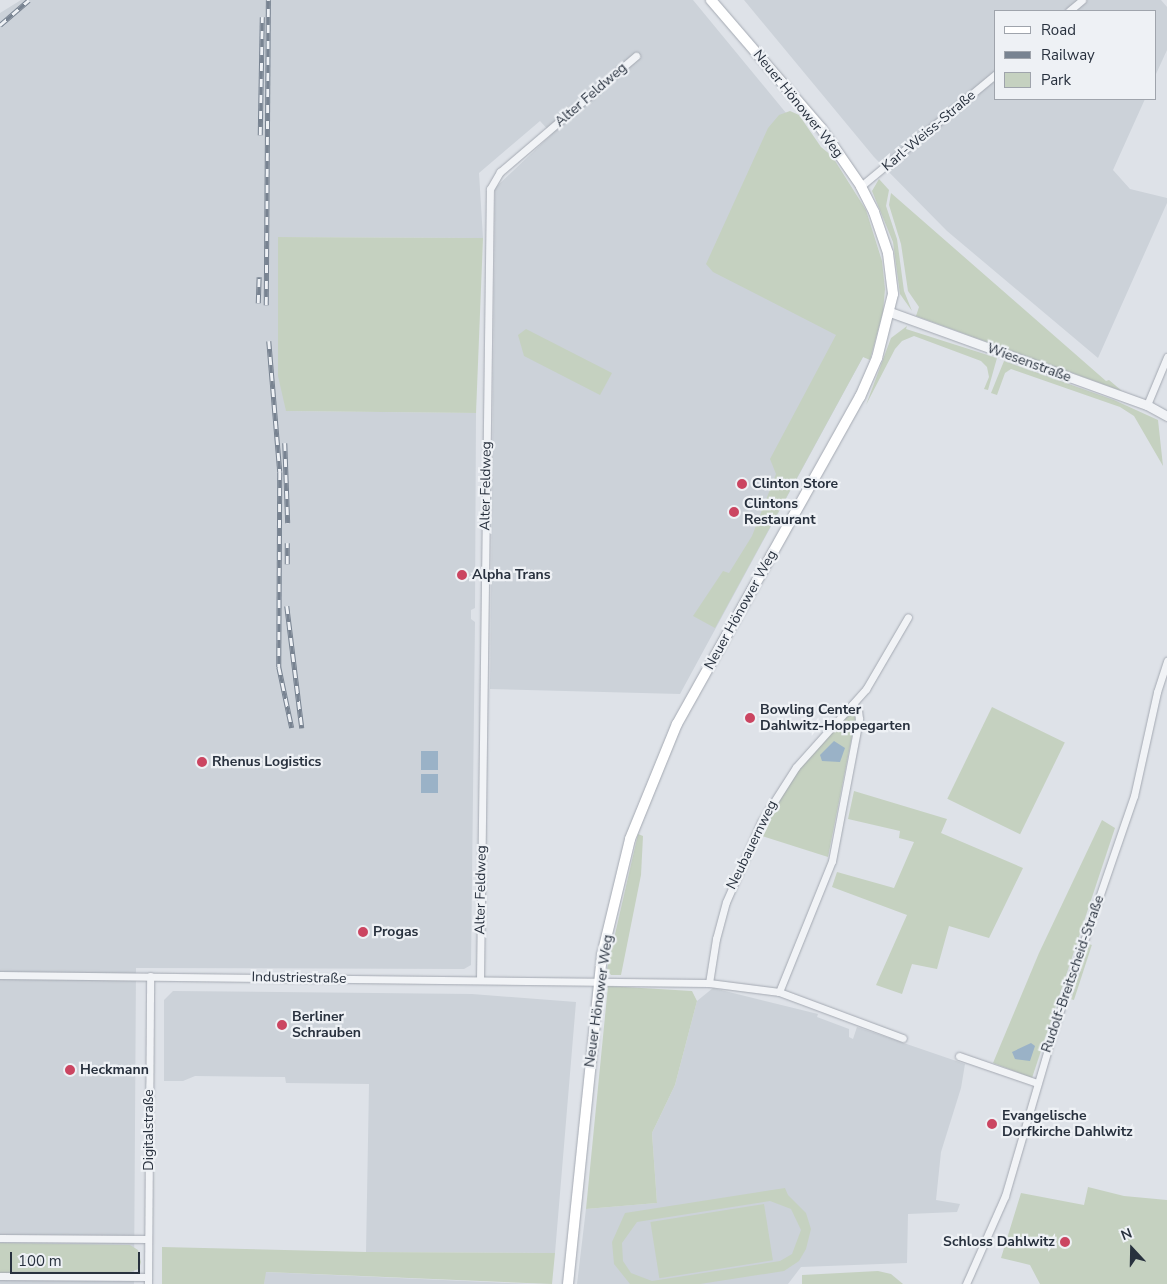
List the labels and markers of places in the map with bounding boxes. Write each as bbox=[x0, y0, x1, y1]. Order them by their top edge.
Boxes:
place label: Clinton Store bbox=[752, 476, 838, 492]
marker: Clinton Store bbox=[736, 478, 748, 490]
place label: Clintons Restaurant bbox=[744, 496, 816, 528]
marker: Clintons Restaurant bbox=[728, 506, 740, 518]
place label: Alpha Trans bbox=[472, 567, 551, 583]
marker: Alpha Trans bbox=[456, 569, 468, 581]
place label: Bowling Center Dahlwitz-Hoppegarten bbox=[760, 702, 910, 734]
marker: Bowling Center Dahlwitz-Hoppegarten bbox=[744, 712, 756, 724]
place label: Rhenus Logistics bbox=[212, 754, 321, 770]
marker: Rhenus Logistics bbox=[196, 756, 208, 768]
place label: Progas bbox=[373, 924, 418, 940]
marker: Progas bbox=[357, 926, 369, 938]
place label: Berliner Schrauben bbox=[292, 1009, 361, 1042]
marker: Berliner Schrauben bbox=[276, 1019, 288, 1031]
place label: Heckmann bbox=[80, 1062, 149, 1078]
marker: Heckmann bbox=[64, 1064, 76, 1076]
place label: Evangelische Dorfkirche Dahlwitz bbox=[1002, 1108, 1133, 1140]
marker: Evangelische Dorfkirche Dahlwitz bbox=[986, 1118, 998, 1130]
place label: Schloss Dahlwitz bbox=[943, 1234, 1055, 1250]
marker: Schloss Dahlwitz bbox=[1059, 1236, 1071, 1248]

